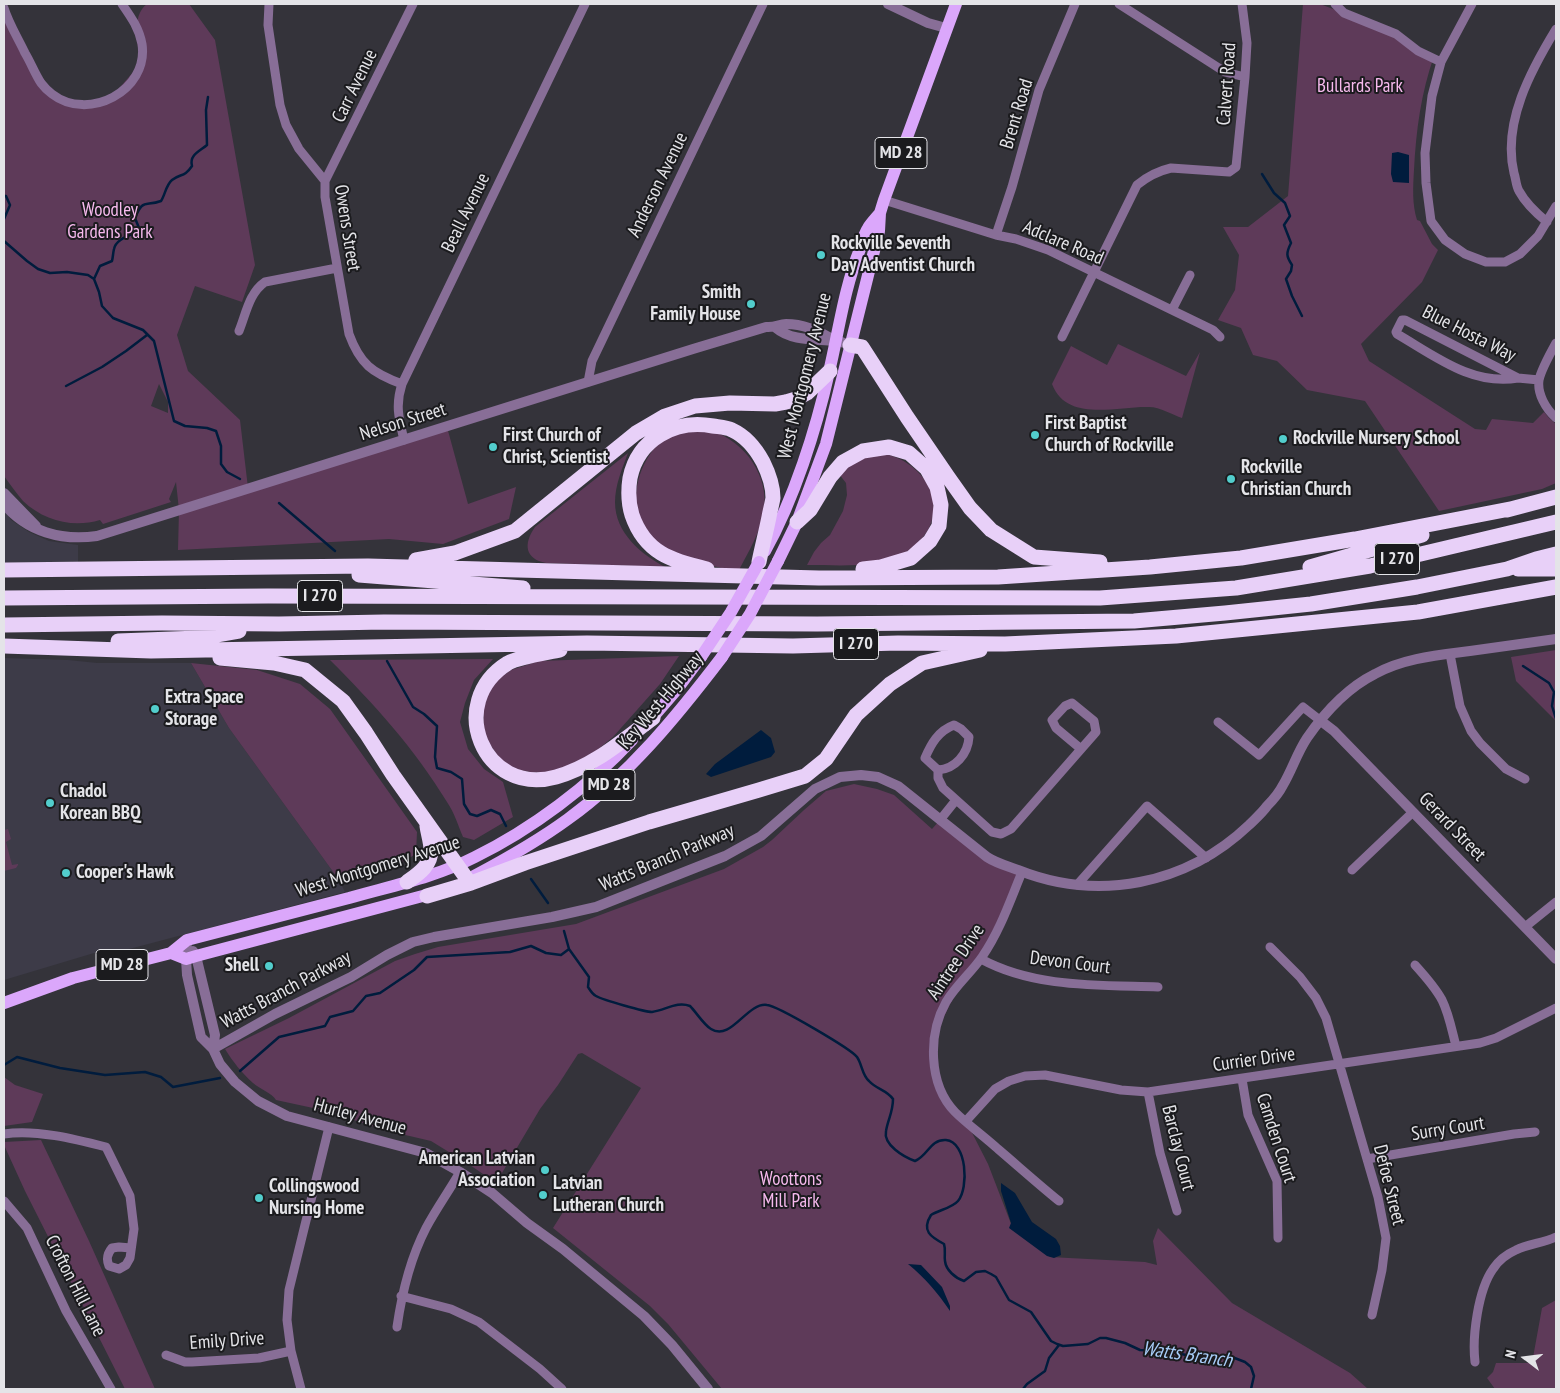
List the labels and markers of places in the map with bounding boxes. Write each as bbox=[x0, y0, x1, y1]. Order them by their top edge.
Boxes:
place label: Rockville Seventh Day Adventist Church bbox=[831, 233, 975, 277]
marker: Rockville Seventh Day Adventist Church bbox=[815, 249, 827, 261]
place label: Smith Family House bbox=[650, 282, 741, 326]
marker: Smith Family House bbox=[745, 298, 757, 310]
place label: First Baptist Church of Rockville bbox=[1045, 413, 1174, 457]
place label: First Church of Christ, Scientist bbox=[503, 425, 608, 469]
place label: Rockville Nursery School bbox=[1293, 428, 1459, 450]
marker: First Baptist Church of Rockville bbox=[1029, 429, 1041, 441]
marker: Rockville Nursery School bbox=[1277, 433, 1289, 445]
marker: First Church of Christ, Scientist bbox=[487, 441, 499, 453]
place label: Rockville Christian Church bbox=[1241, 457, 1351, 501]
marker: Rockville Christian Church bbox=[1225, 473, 1237, 485]
place label: Extra Space Storage bbox=[165, 687, 244, 731]
marker: Extra Space Storage bbox=[149, 703, 161, 715]
place label: Chadol Korean BBQ bbox=[60, 781, 141, 825]
marker: Chadol Korean BBQ bbox=[44, 797, 56, 809]
place label: Cooper's Hawk bbox=[76, 862, 174, 884]
marker: Cooper's Hawk bbox=[60, 867, 72, 879]
place label: Shell bbox=[225, 955, 259, 977]
marker: Shell bbox=[263, 960, 275, 972]
place label: American Latvian Association bbox=[419, 1148, 535, 1192]
marker: American Latvian Association bbox=[539, 1164, 551, 1176]
place label: Latvian Lutheran Church bbox=[553, 1173, 664, 1217]
place label: Collingswood Nursing Home bbox=[269, 1176, 364, 1220]
marker: Latvian Lutheran Church bbox=[537, 1189, 549, 1201]
marker: Collingswood Nursing Home bbox=[253, 1192, 265, 1204]

